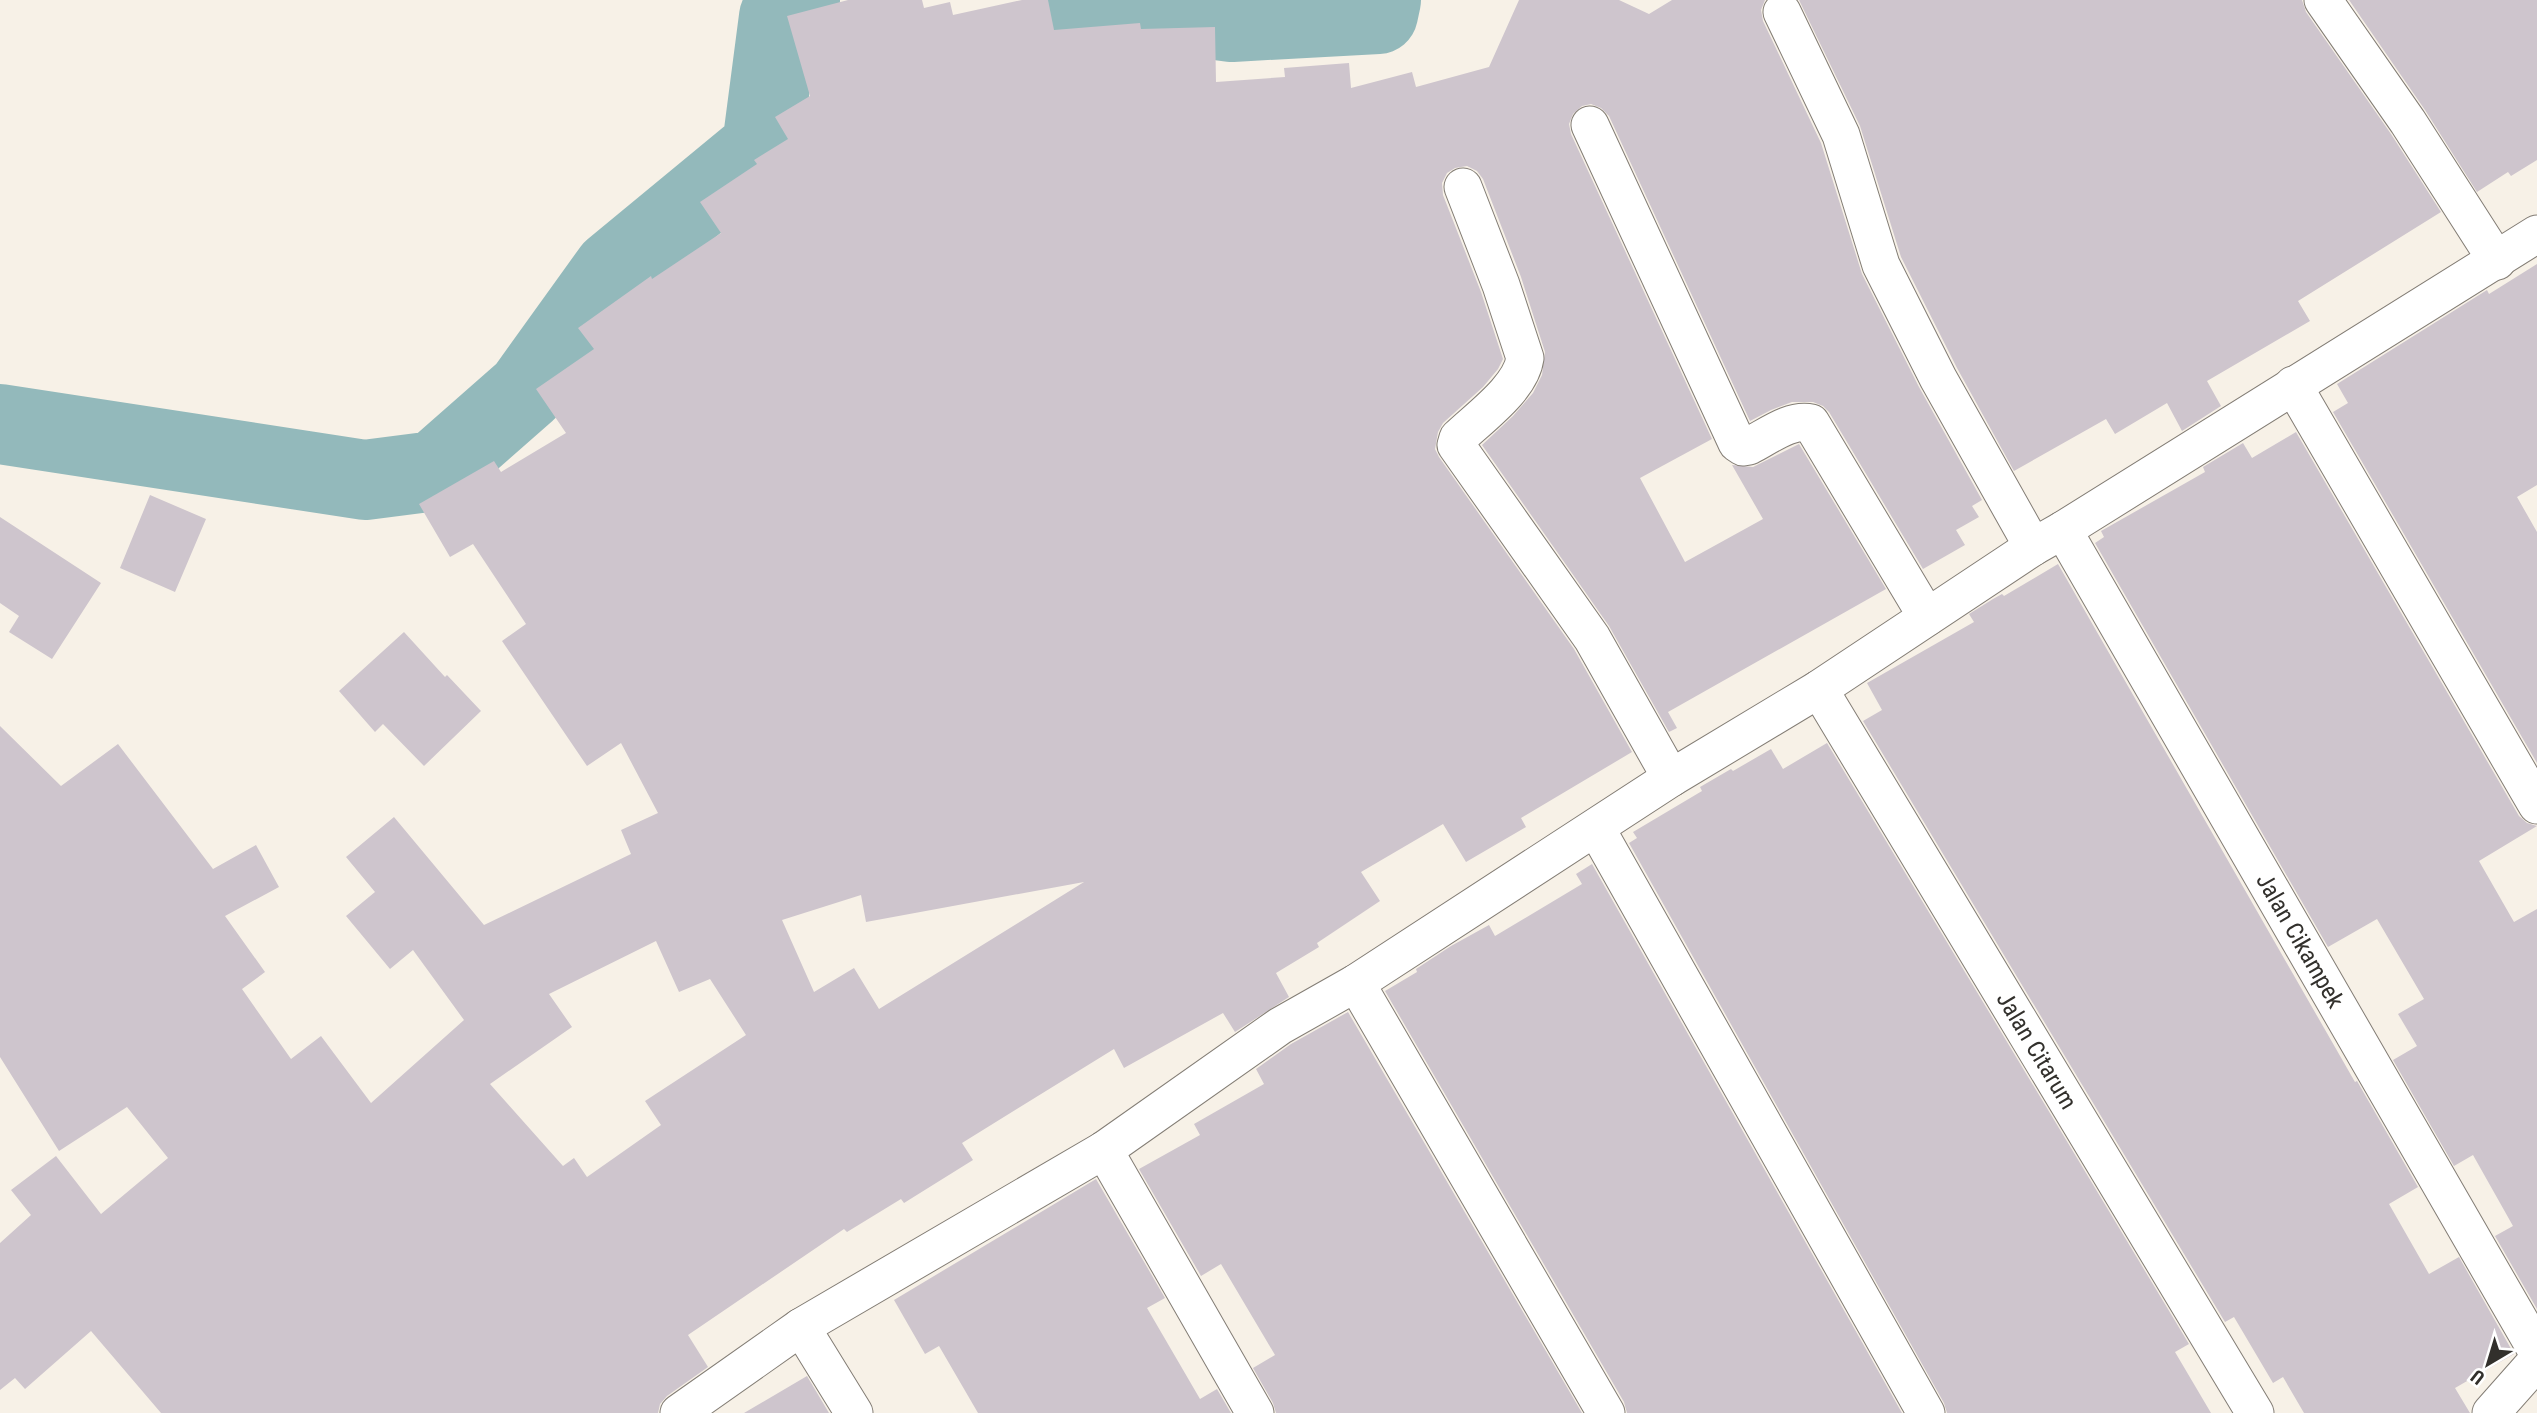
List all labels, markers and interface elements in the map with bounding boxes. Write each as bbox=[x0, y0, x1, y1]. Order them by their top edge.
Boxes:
street label: Jalan Cikampek bbox=[2250, 868, 2350, 1013]
street label: Jalan Citarum bbox=[1991, 987, 2083, 1114]
north arrow bbox=[2453, 1329, 2523, 1399]
text: U bbox=[2466, 1365, 2489, 1389]

